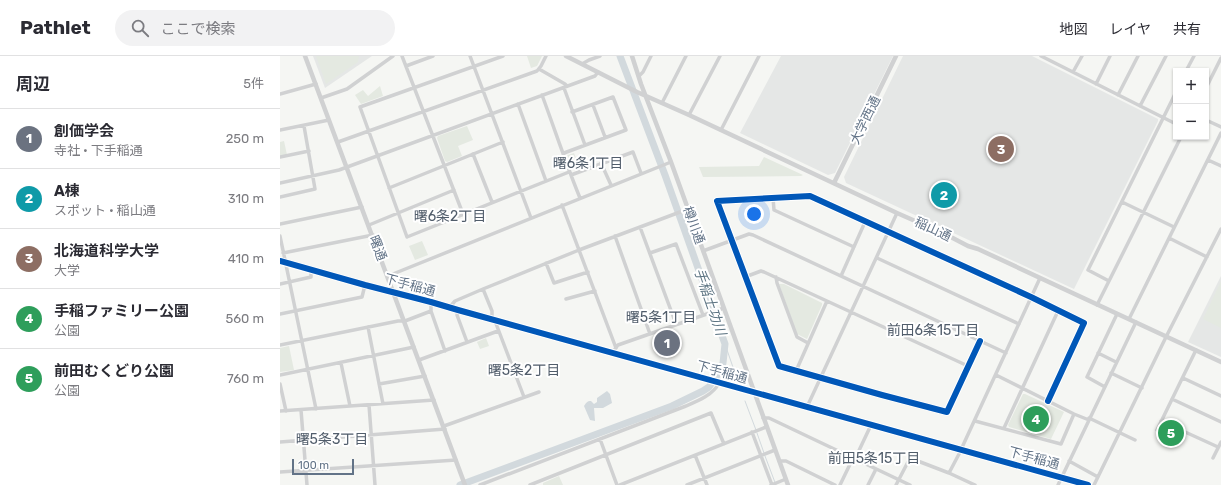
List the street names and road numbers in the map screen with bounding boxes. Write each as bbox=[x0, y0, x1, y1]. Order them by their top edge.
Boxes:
street label: 大学西通 bbox=[847, 93, 883, 147]
street label: 樽川通 bbox=[680, 204, 708, 246]
street label: 稲山通 bbox=[912, 214, 954, 244]
street label: 曙通 bbox=[366, 233, 390, 263]
street label: 下手稲通 bbox=[383, 271, 437, 299]
street label: 下手稲通 bbox=[695, 358, 749, 386]
street label: 下手稲通 bbox=[1007, 444, 1061, 472]

